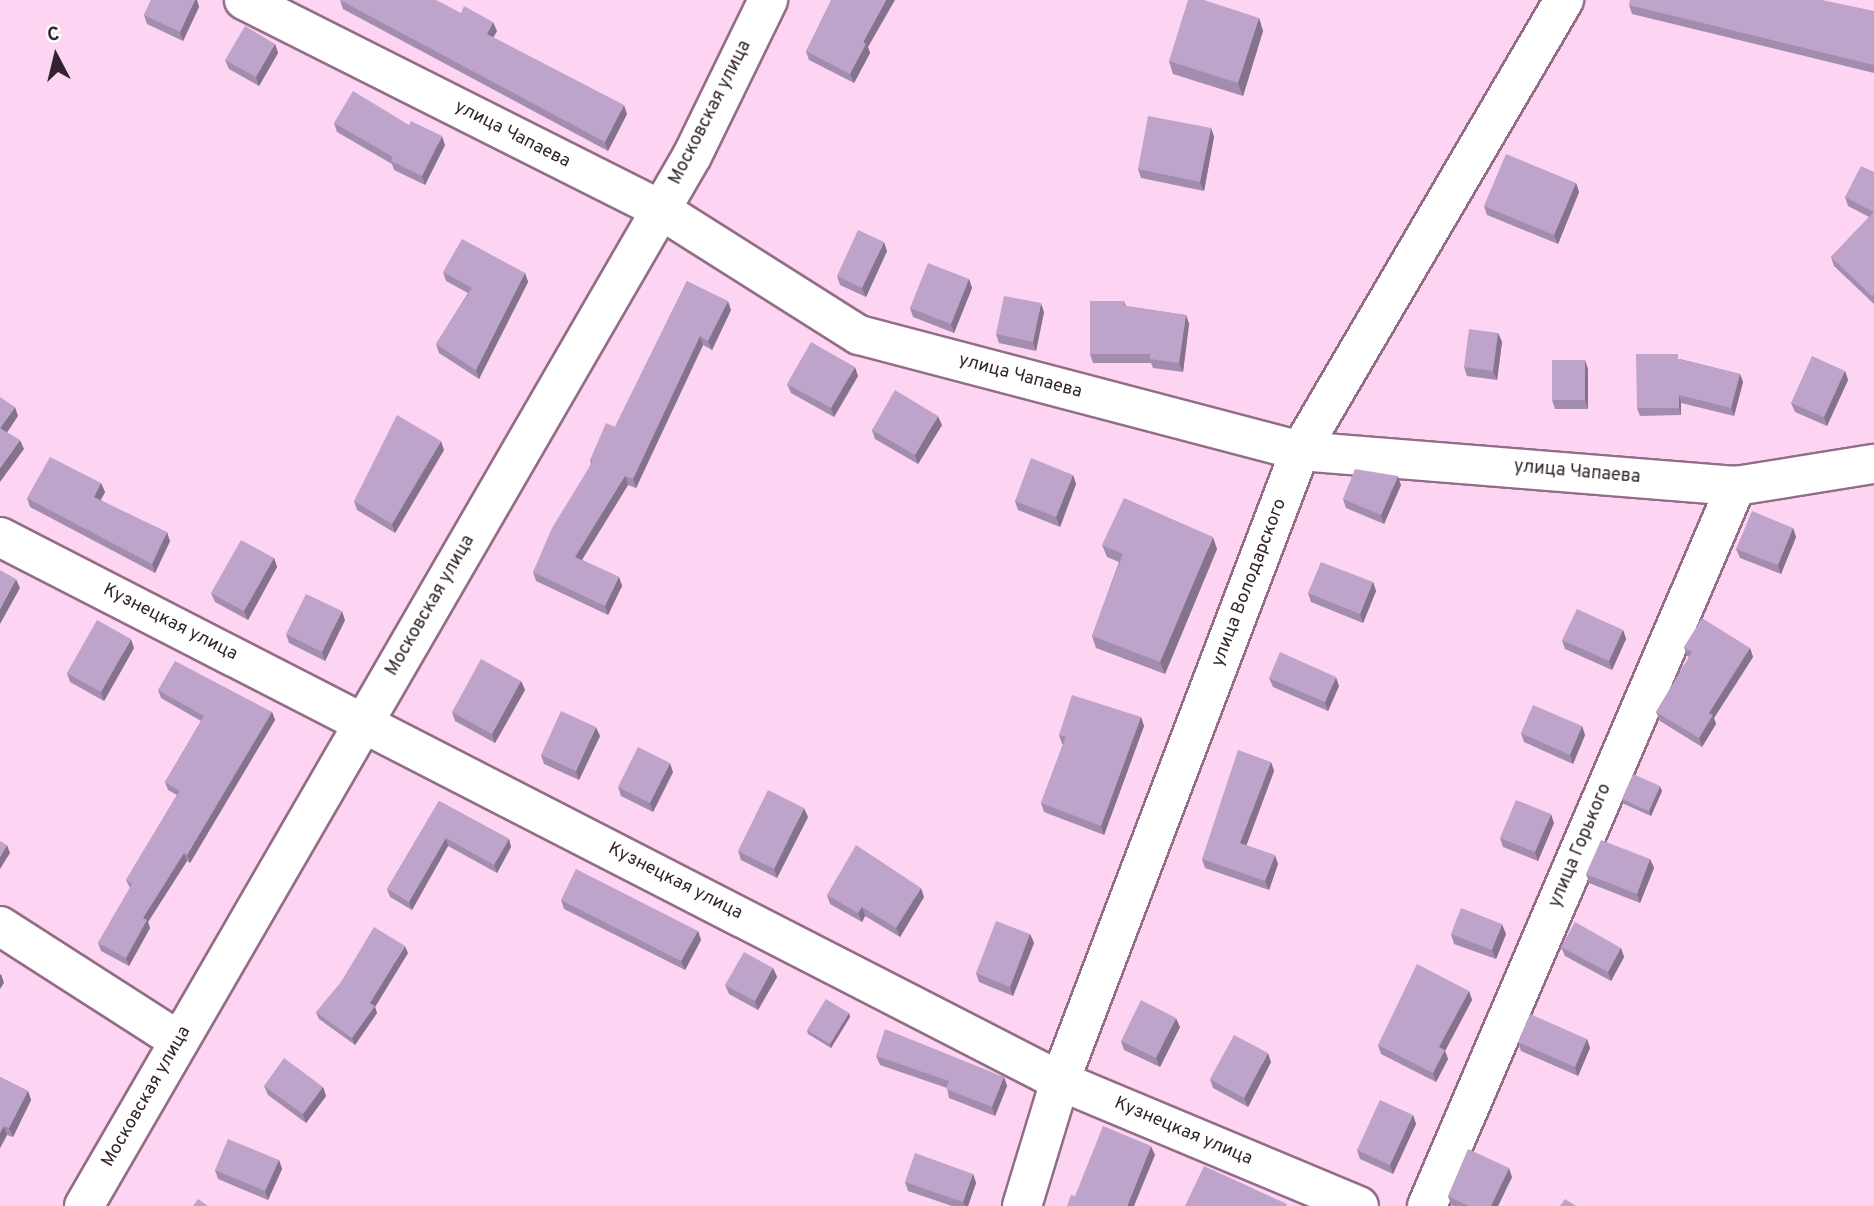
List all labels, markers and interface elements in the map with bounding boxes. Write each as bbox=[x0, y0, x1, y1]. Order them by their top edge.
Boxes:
north arrow bbox=[21, 21, 91, 91]
text: С bbox=[46, 23, 61, 48]
street label: Московская улица bbox=[665, 37, 757, 189]
street label: улица Чапаева bbox=[451, 97, 573, 173]
street label: улица Чапаева bbox=[956, 350, 1084, 404]
street label: улица Чапаева bbox=[1513, 457, 1641, 489]
street label: улица Володарского bbox=[1208, 496, 1292, 670]
street label: Московская улица bbox=[382, 532, 480, 680]
street label: Кузнецкая улица bbox=[99, 580, 241, 666]
street label: улица Горького bbox=[1545, 781, 1617, 911]
street label: Кузнецкая улица bbox=[604, 839, 746, 925]
street label: Московская улица bbox=[98, 1023, 196, 1171]
street label: Кузнецкая улица bbox=[1111, 1093, 1255, 1171]

